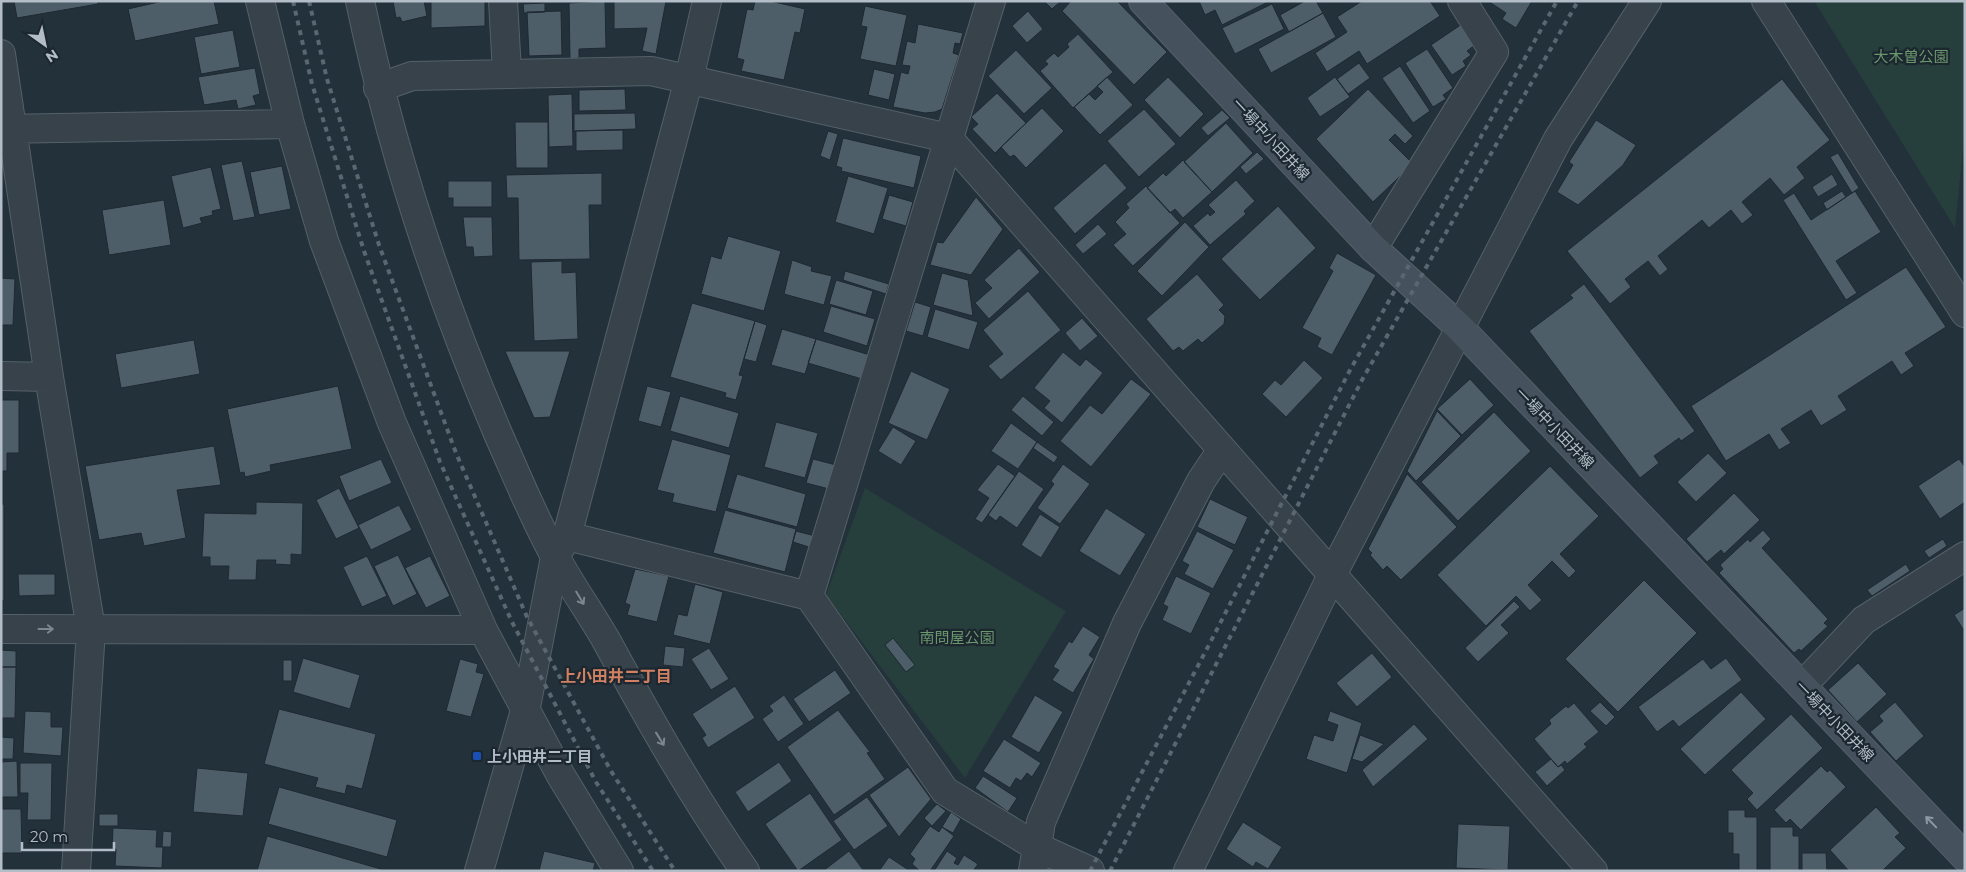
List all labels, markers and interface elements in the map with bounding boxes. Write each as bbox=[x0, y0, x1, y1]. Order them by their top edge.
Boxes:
north arrow bbox=[20, 20, 70, 70]
text: N bbox=[42, 45, 62, 67]
park label: 大木曽公園 bbox=[1873, 47, 1949, 66]
street label: 一場中小田井線 bbox=[1228, 94, 1314, 184]
street label: 一場中小田井線 bbox=[1512, 384, 1598, 472]
one-way arrow bbox=[576, 591, 586, 605]
one-way arrow bbox=[38, 624, 54, 634]
park label: 南問屋公園 bbox=[919, 628, 995, 647]
district label: 上小田井二丁目 bbox=[560, 667, 672, 686]
street label: 一場中小田井線 bbox=[1792, 677, 1878, 765]
one-way arrow bbox=[656, 732, 666, 746]
place label: 上小田井二丁目 bbox=[487, 747, 592, 766]
marker: 上小田井二丁目 bbox=[471, 750, 483, 762]
one-way arrow bbox=[1925, 815, 1937, 828]
scale bar bbox=[22, 820, 115, 852]
text: 20 m bbox=[30, 827, 68, 846]

